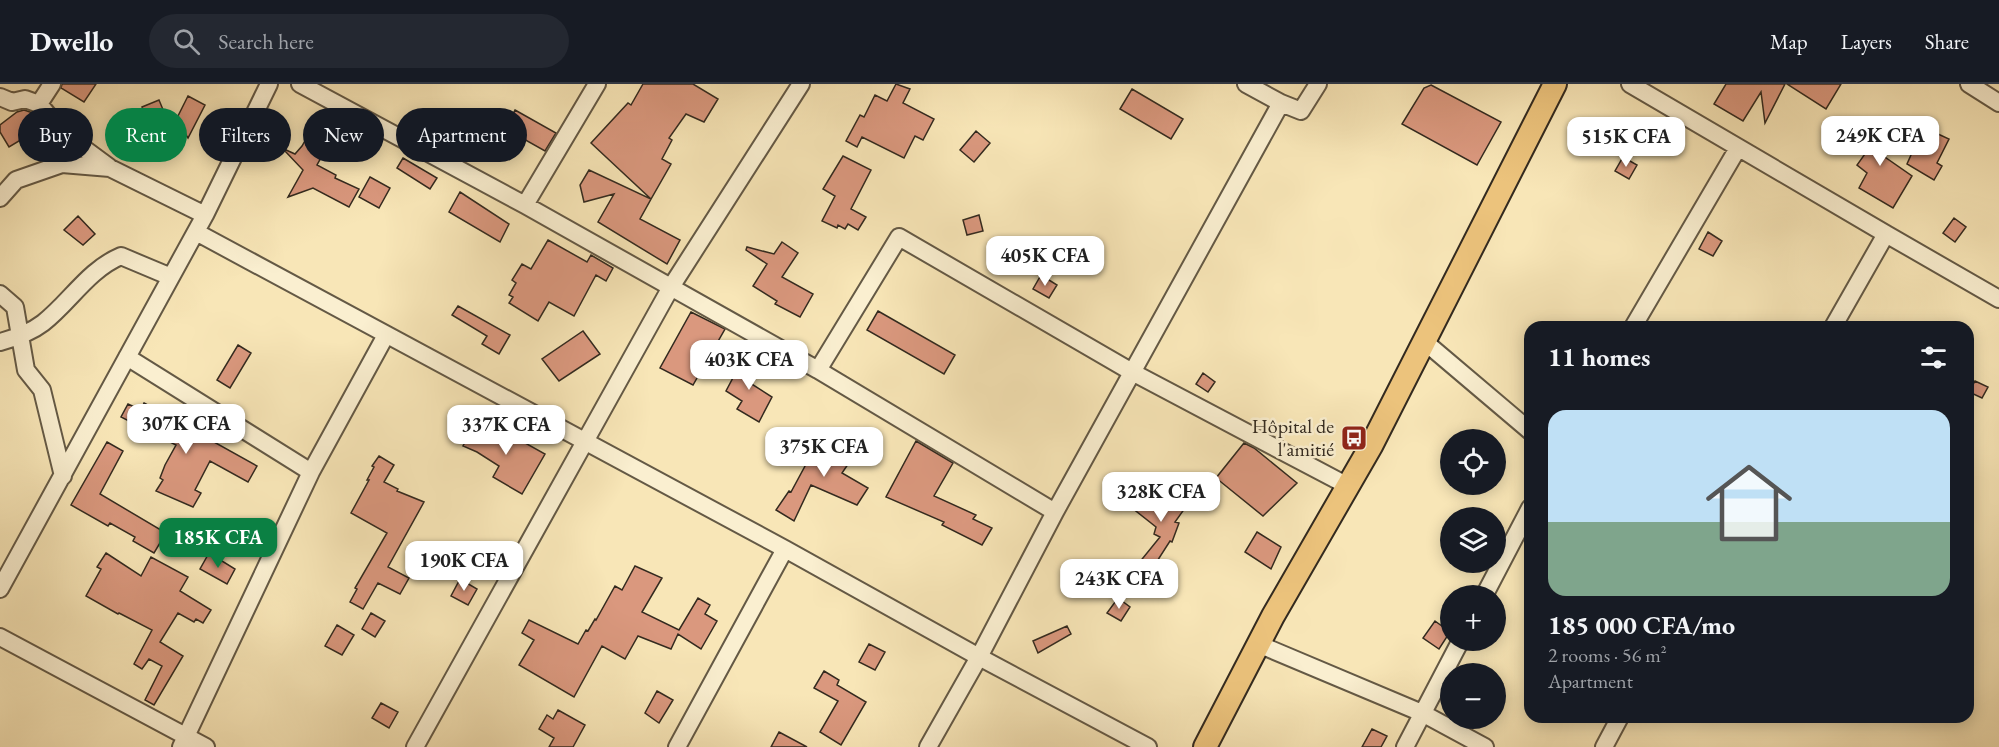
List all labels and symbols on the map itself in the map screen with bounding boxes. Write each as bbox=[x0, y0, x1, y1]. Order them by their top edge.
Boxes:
pin: 249K CFA bbox=[1818, 116, 1942, 167]
pin: 515K CFA bbox=[1564, 117, 1688, 168]
pin: 405K CFA bbox=[983, 236, 1107, 287]
pin: 403K CFA bbox=[687, 340, 811, 391]
pin: 307K CFA bbox=[124, 404, 248, 455]
pin: 337K CFA bbox=[444, 405, 568, 456]
place label: Hôpital de l'amitié bbox=[1252, 413, 1334, 462]
bus stop icon: Hôpital de l'amitié bbox=[1339, 423, 1369, 453]
pin: 375K CFA bbox=[762, 427, 886, 478]
pin: 328K CFA bbox=[1099, 472, 1223, 523]
pin: 185K CFA bbox=[156, 518, 280, 569]
pin: 190K CFA bbox=[402, 541, 526, 592]
pin: 243K CFA bbox=[1057, 559, 1181, 610]

